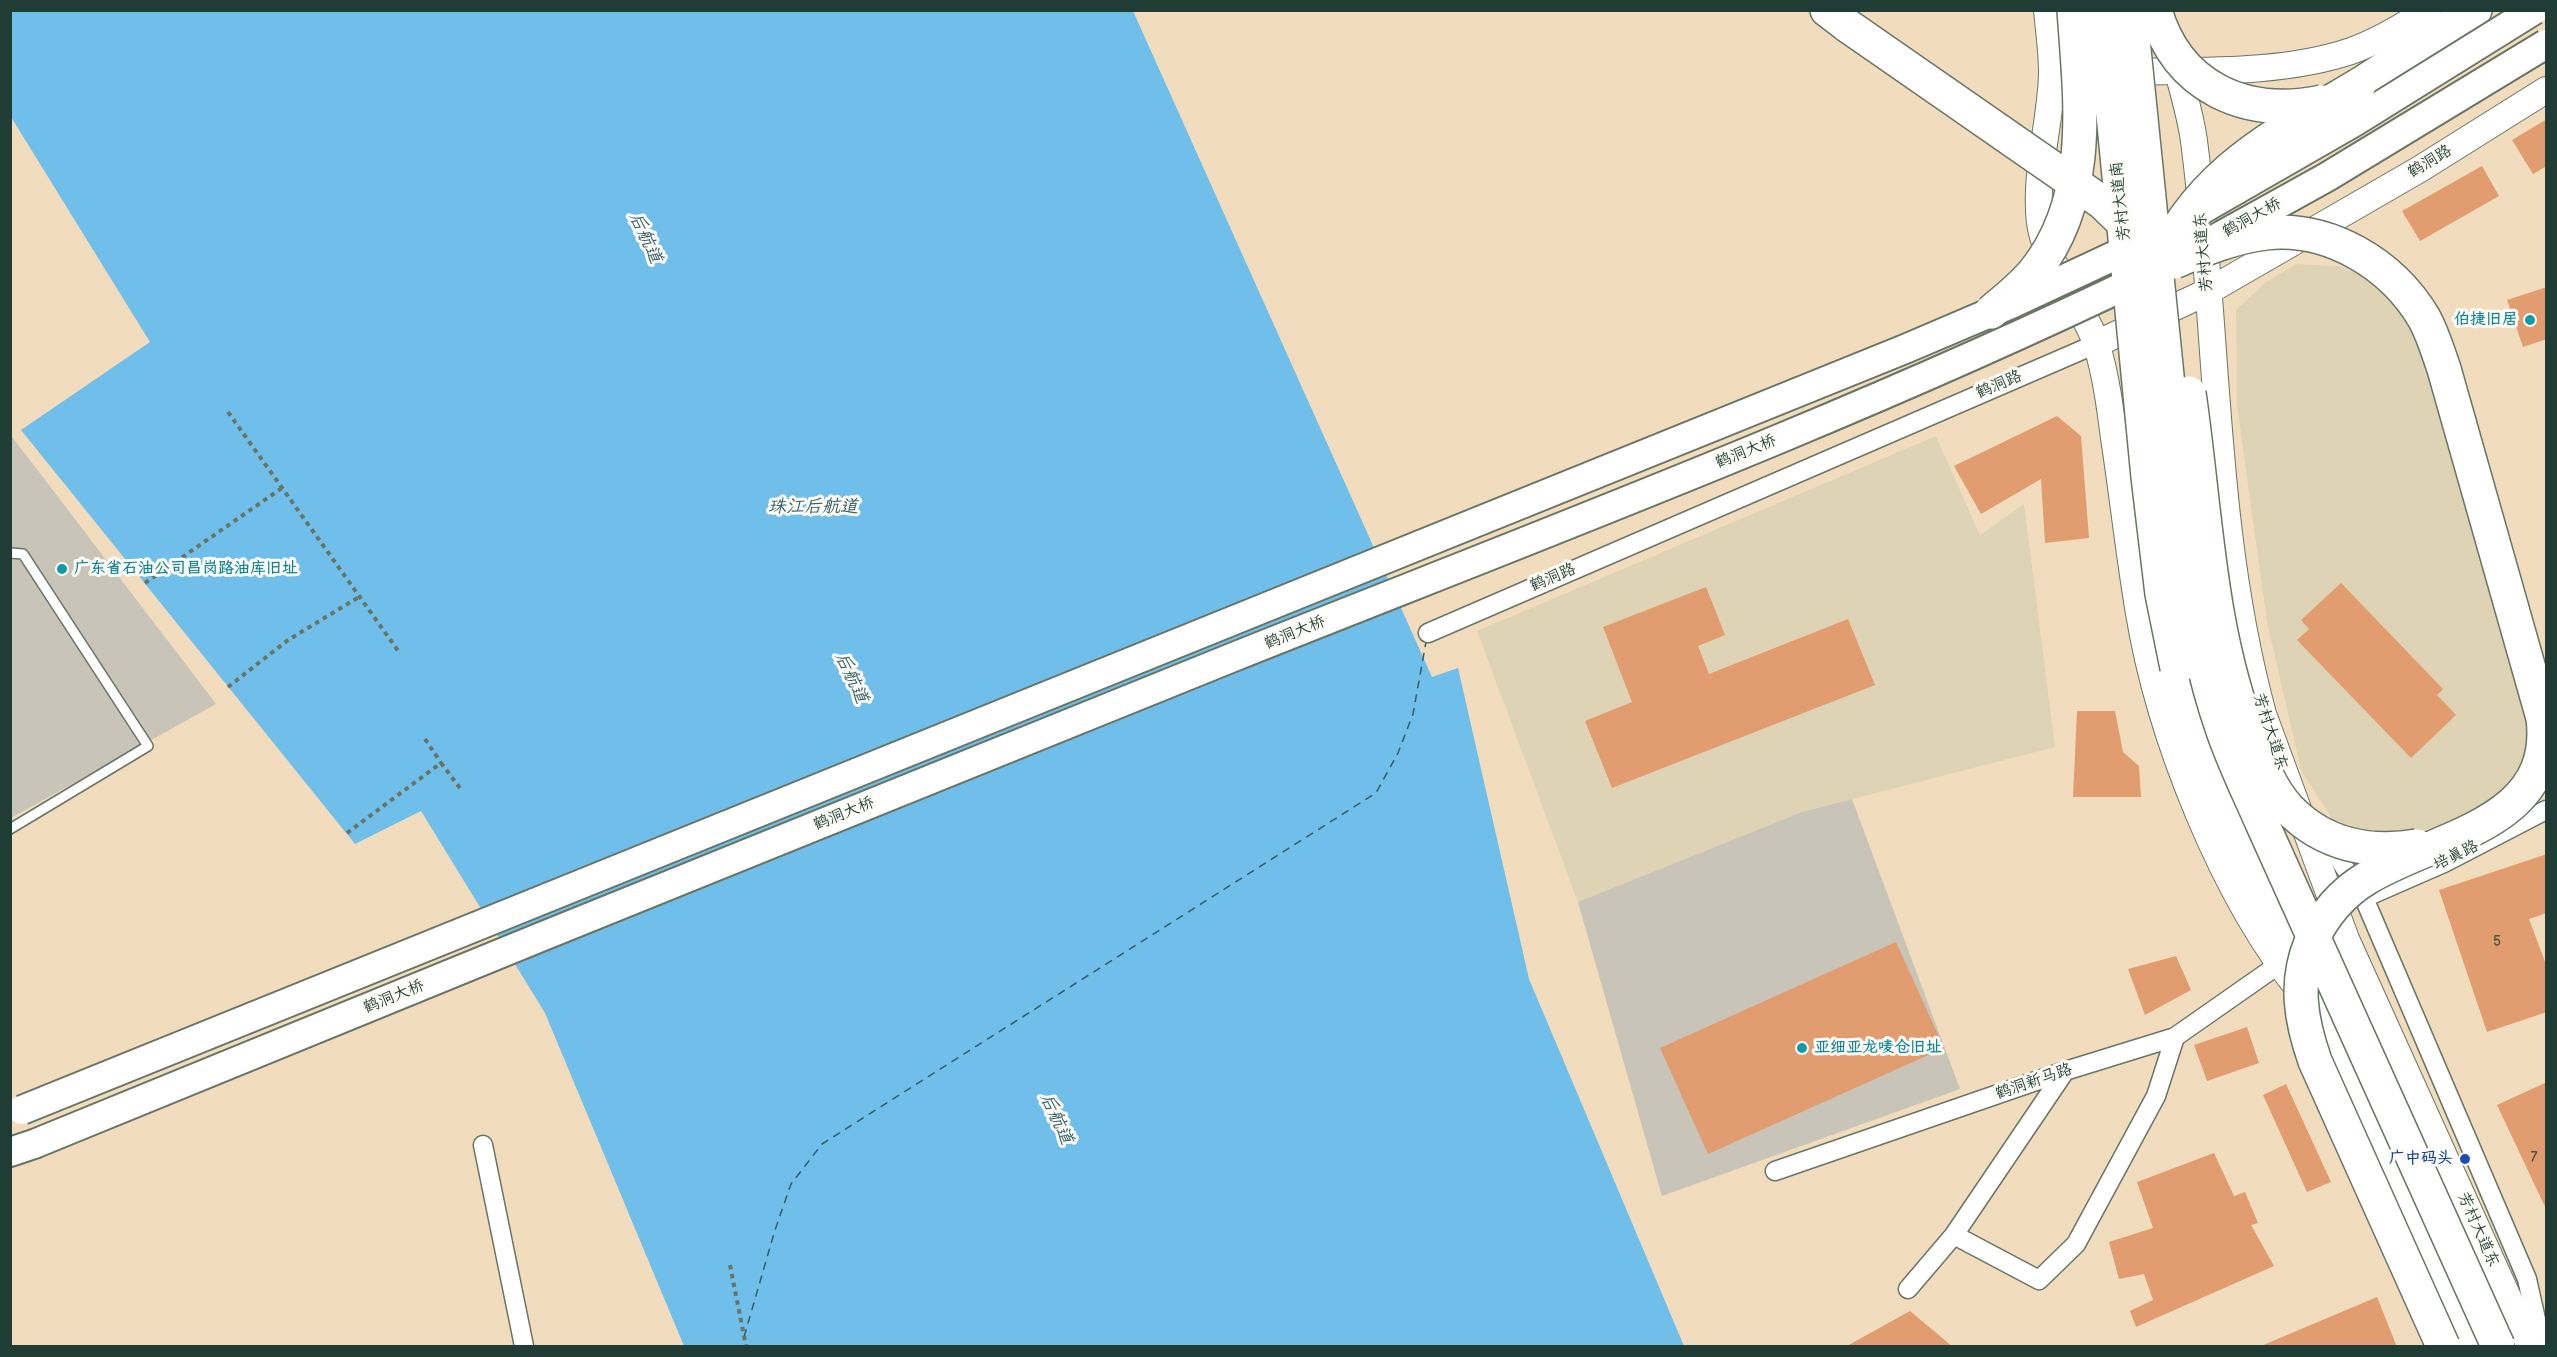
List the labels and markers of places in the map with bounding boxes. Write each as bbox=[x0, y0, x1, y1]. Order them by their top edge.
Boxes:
place label: 伯捷旧居 bbox=[2454, 310, 2518, 330]
marker: 伯捷旧居 bbox=[2523, 313, 2537, 327]
place label: 广东省石油公司昌岗路油库旧址 bbox=[74, 559, 298, 579]
marker: 广东省石油公司昌岗路油库旧址 bbox=[55, 562, 69, 576]
place label: 亚细亚龙唛仓旧址 bbox=[1814, 1038, 1942, 1058]
marker: 亚细亚龙唛仓旧址 bbox=[1795, 1041, 1809, 1055]
place label: 广中码头 bbox=[2389, 1149, 2453, 1169]
marker: 广中码头 bbox=[2458, 1152, 2472, 1166]

